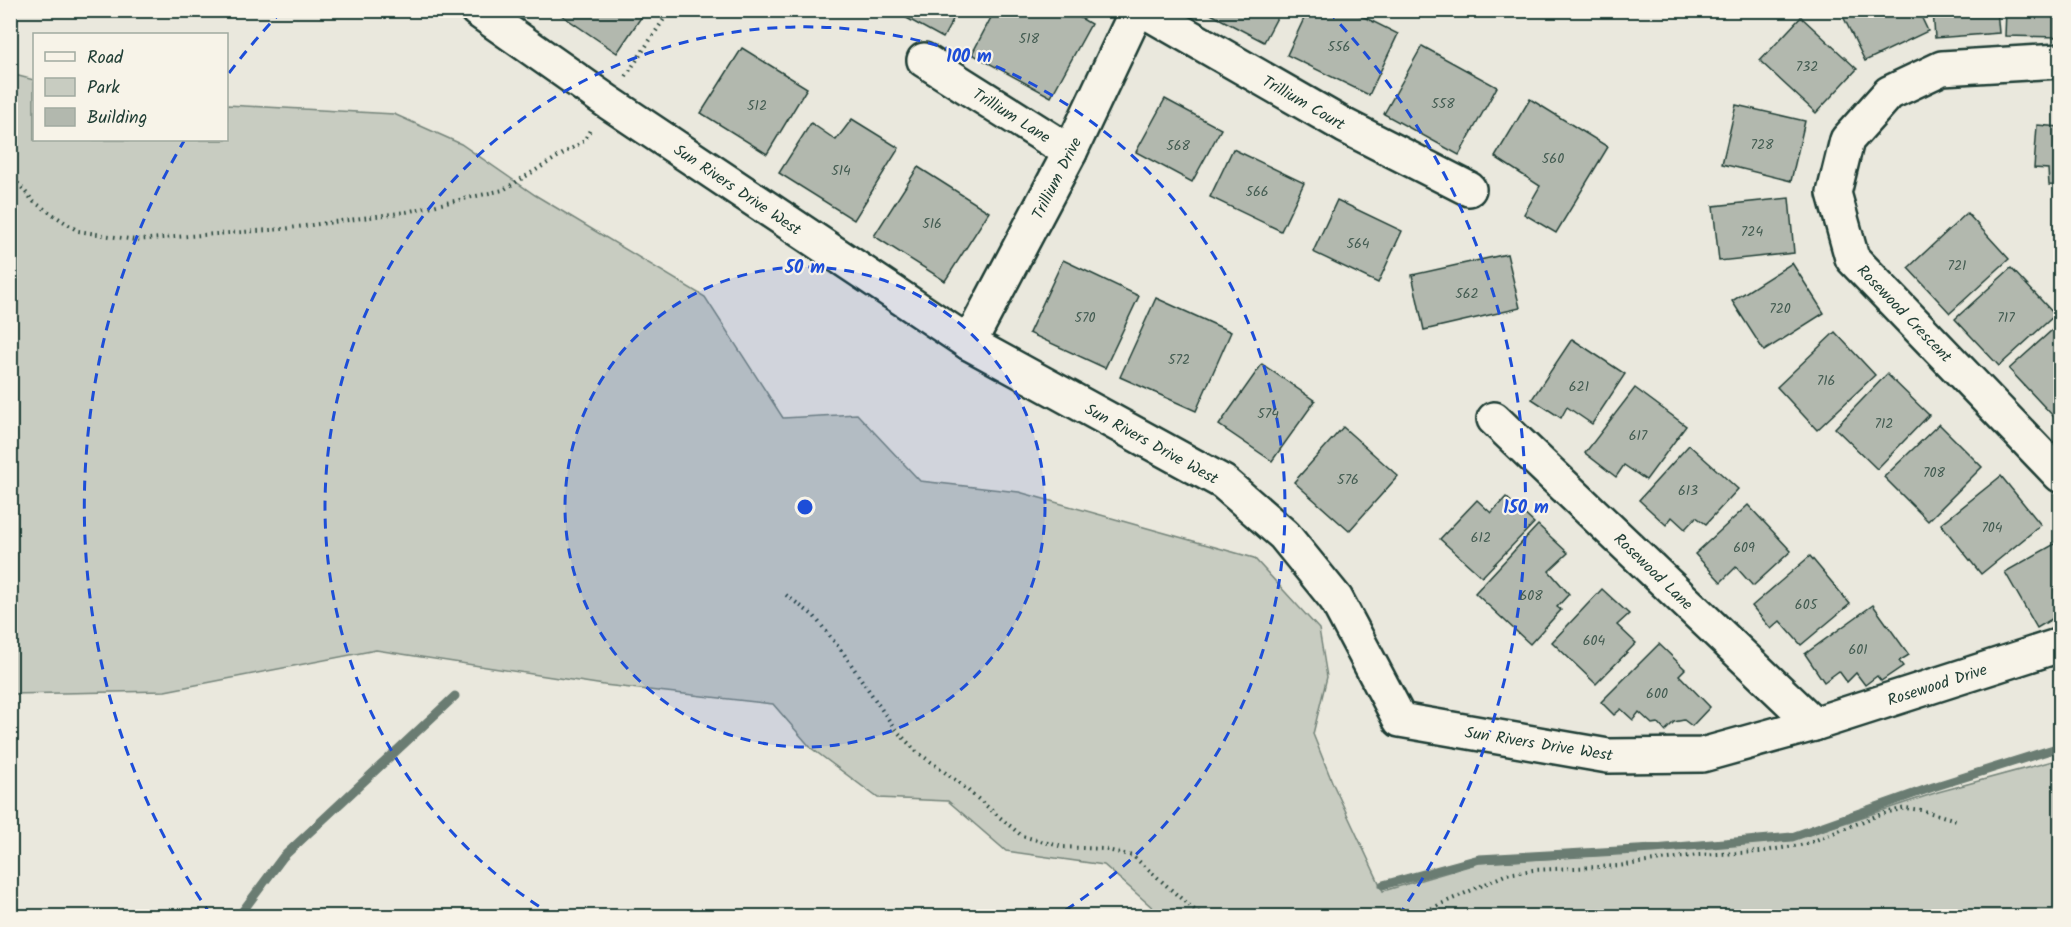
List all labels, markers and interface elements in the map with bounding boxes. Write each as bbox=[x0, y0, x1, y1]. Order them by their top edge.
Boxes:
house number: 518 bbox=[1019, 28, 1040, 50]
legend bbox=[33, 33, 228, 141]
house number: 556 bbox=[1328, 36, 1350, 58]
text: 100 m bbox=[946, 43, 992, 72]
text: Road bbox=[87, 44, 124, 73]
house number: 732 bbox=[1796, 56, 1818, 78]
street label: Trillium Court bbox=[1257, 69, 1350, 138]
text: Park bbox=[87, 74, 120, 103]
street label: Trillium Lane bbox=[967, 82, 1055, 150]
house number: 558 bbox=[1431, 93, 1455, 115]
house number: 512 bbox=[747, 95, 767, 117]
text: Building bbox=[87, 104, 147, 133]
street label: Trillium Drive bbox=[1026, 133, 1089, 224]
house number: 728 bbox=[1750, 134, 1774, 156]
house number: 568 bbox=[1166, 135, 1190, 157]
street label: Sun Rivers Drive West bbox=[668, 138, 807, 243]
house number: 560 bbox=[1542, 148, 1564, 170]
house number: 514 bbox=[831, 160, 851, 182]
house number: 566 bbox=[1245, 181, 1269, 203]
house number: 516 bbox=[922, 213, 942, 235]
house number: 724 bbox=[1741, 221, 1763, 243]
house number: 564 bbox=[1346, 233, 1370, 255]
text: 50 m bbox=[784, 254, 825, 283]
house number: 721 bbox=[1948, 255, 1966, 277]
street label: Rosewood Crescent bbox=[1850, 259, 1958, 369]
house number: 562 bbox=[1455, 283, 1479, 305]
house number: 720 bbox=[1769, 298, 1791, 320]
house number: 570 bbox=[1075, 307, 1095, 329]
house number: 717 bbox=[1997, 307, 2015, 329]
house number: 572 bbox=[1168, 349, 1190, 371]
house number: 716 bbox=[1817, 370, 1835, 392]
house number: 621 bbox=[1569, 376, 1589, 398]
street label: Sun Rivers Drive West bbox=[1080, 397, 1223, 492]
house number: 574 bbox=[1257, 403, 1279, 425]
house number: 712 bbox=[1875, 413, 1893, 435]
house number: 617 bbox=[1629, 425, 1648, 447]
house number: 708 bbox=[1923, 462, 1946, 484]
house number: 576 bbox=[1337, 469, 1359, 491]
house number: 613 bbox=[1678, 480, 1698, 502]
text: 150 m bbox=[1503, 494, 1549, 523]
centre of rings bbox=[795, 497, 815, 517]
house number: 704 bbox=[1981, 517, 2003, 539]
house number: 612 bbox=[1471, 527, 1491, 549]
street label: Rosewood Lane bbox=[1607, 528, 1698, 617]
house number: 609 bbox=[1733, 537, 1755, 559]
house number: 608 bbox=[1519, 585, 1543, 607]
house number: 605 bbox=[1795, 594, 1819, 616]
house number: 604 bbox=[1583, 630, 1606, 652]
house number: 601 bbox=[1848, 639, 1868, 661]
street label: Rosewood Drive bbox=[1884, 658, 1991, 713]
house number: 600 bbox=[1646, 683, 1668, 705]
street label: Sun Rivers Drive West bbox=[1463, 720, 1615, 769]

